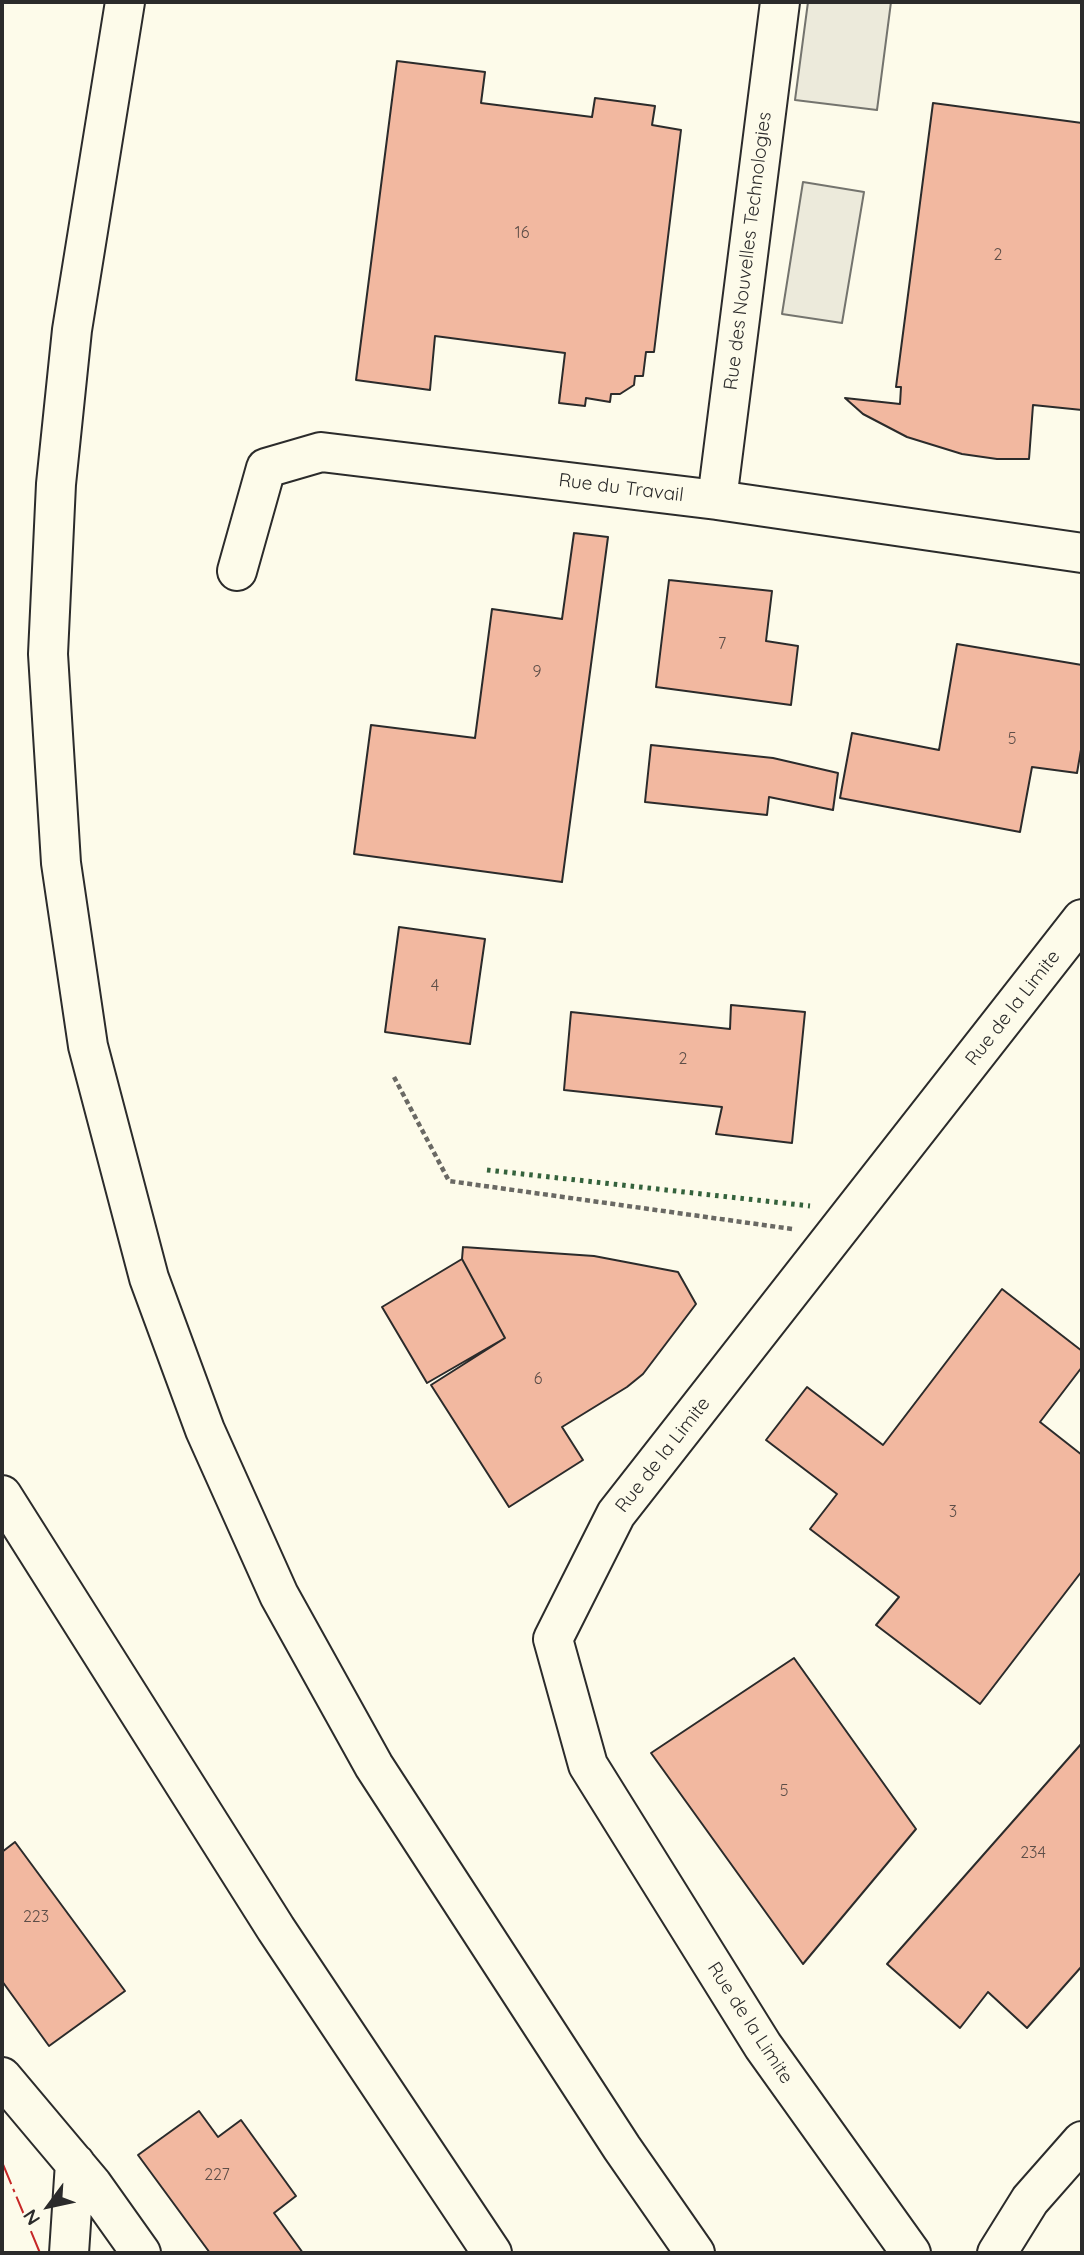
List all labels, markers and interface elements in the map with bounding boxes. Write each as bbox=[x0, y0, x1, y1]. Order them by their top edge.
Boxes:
street label: Rue des Nouvelles Technologies bbox=[720, 111, 776, 391]
house number: 16 bbox=[515, 223, 529, 243]
house number: 2 bbox=[994, 245, 1002, 265]
street label: Rue du Travail bbox=[557, 469, 685, 507]
house number: 7 bbox=[718, 634, 726, 654]
house number: 9 bbox=[533, 662, 541, 682]
house number: 5 bbox=[1008, 729, 1016, 749]
street label: Rue de la Limite bbox=[961, 946, 1065, 1070]
house number: 4 bbox=[431, 976, 439, 996]
house number: 2 bbox=[679, 1049, 687, 1069]
house number: 6 bbox=[534, 1369, 542, 1389]
street label: Rue de la Limite bbox=[611, 1393, 715, 1517]
house number: 3 bbox=[949, 1502, 957, 1522]
house number: 5 bbox=[780, 1781, 788, 1801]
house number: 234 bbox=[1020, 1843, 1046, 1863]
house number: 223 bbox=[23, 1907, 49, 1927]
street label: Rue de la Limite bbox=[702, 1958, 798, 2088]
house number: 227 bbox=[204, 2165, 230, 2185]
north arrow bbox=[14, 2171, 84, 2241]
text: N bbox=[18, 2205, 45, 2230]

